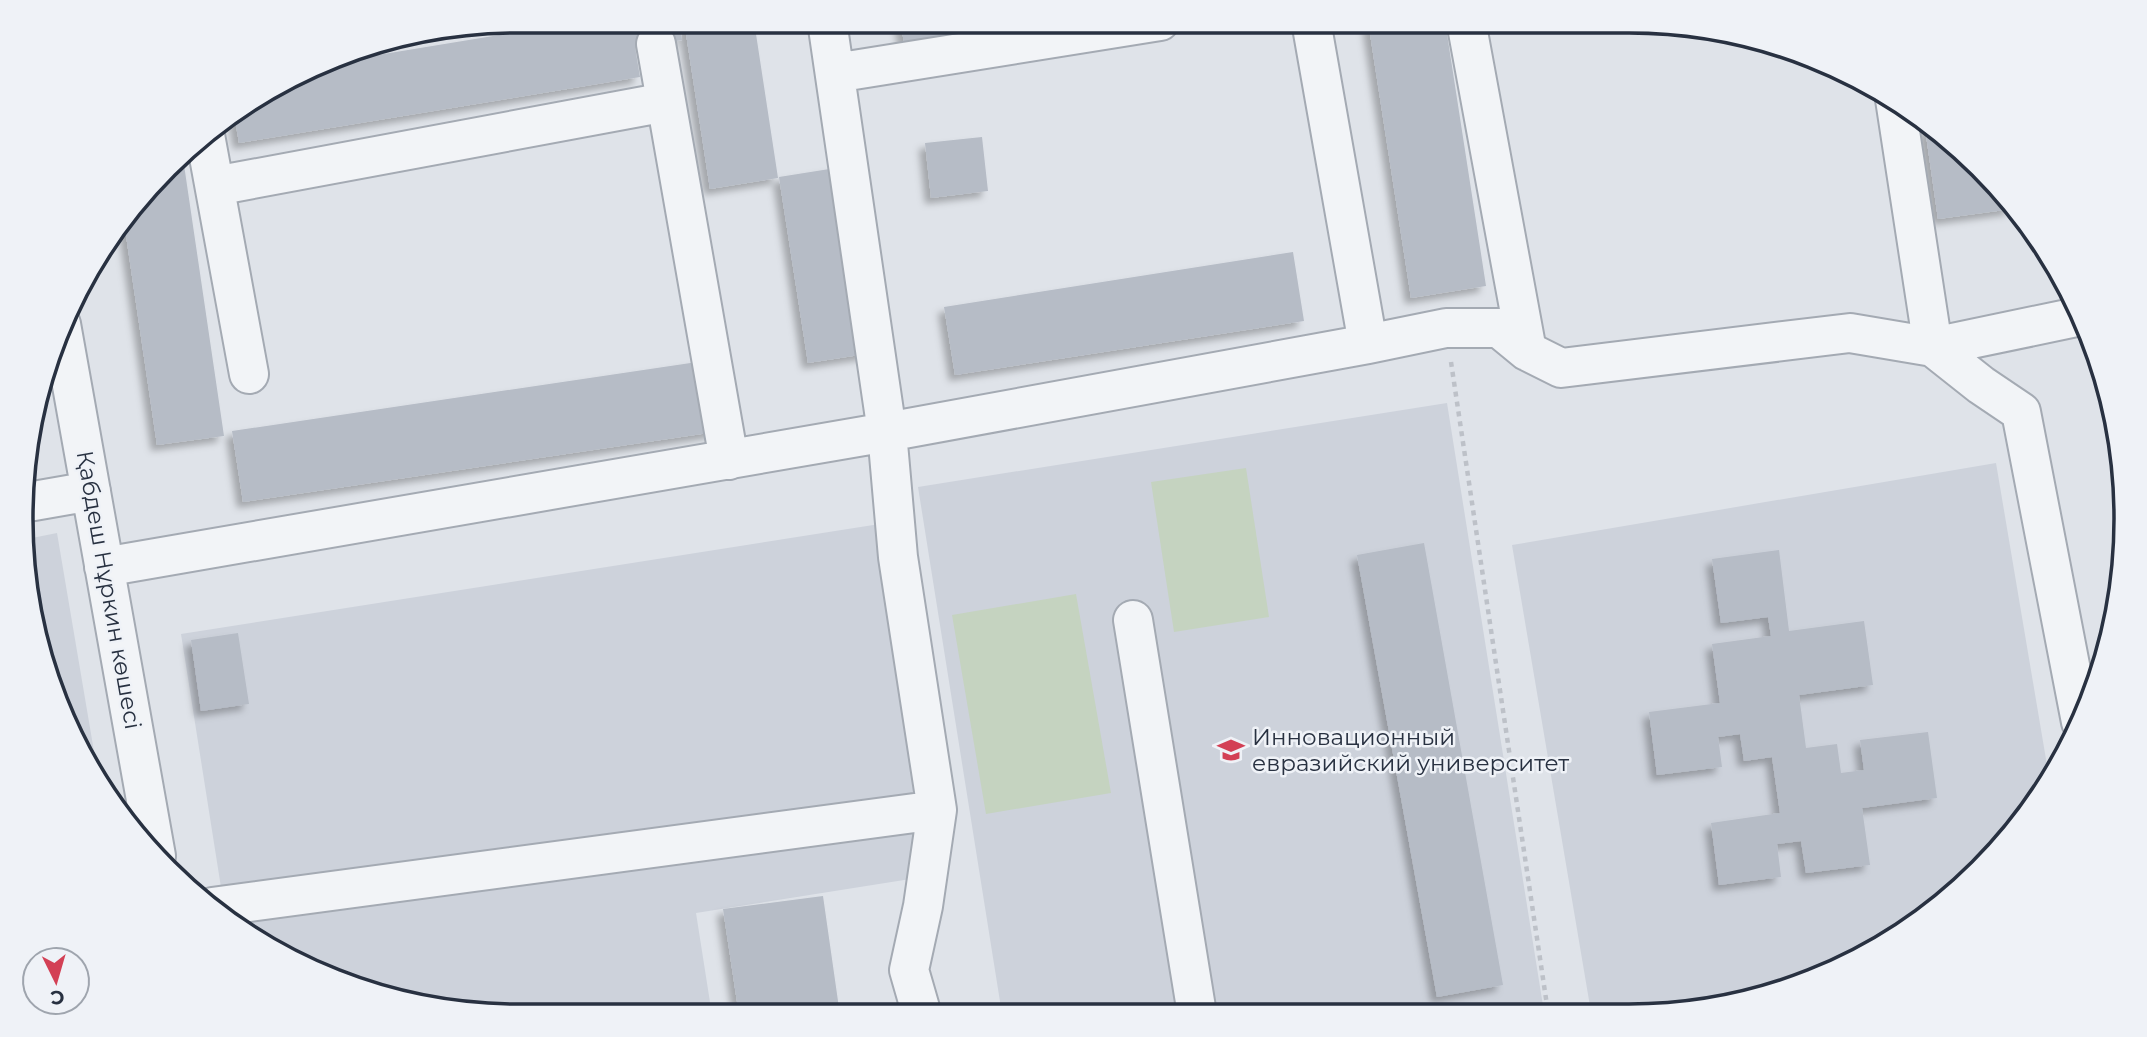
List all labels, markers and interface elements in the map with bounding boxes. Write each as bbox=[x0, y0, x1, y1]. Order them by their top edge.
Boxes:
street label: Қабдеш Нұркин көшесі bbox=[71, 448, 147, 732]
place label: Инновационный евразийский университет bbox=[1252, 723, 1569, 777]
school or university icon: Инновационный евразийский университет bbox=[1216, 735, 1246, 765]
north arrow bbox=[21, 946, 91, 1016]
text: С bbox=[49, 985, 65, 1010]

